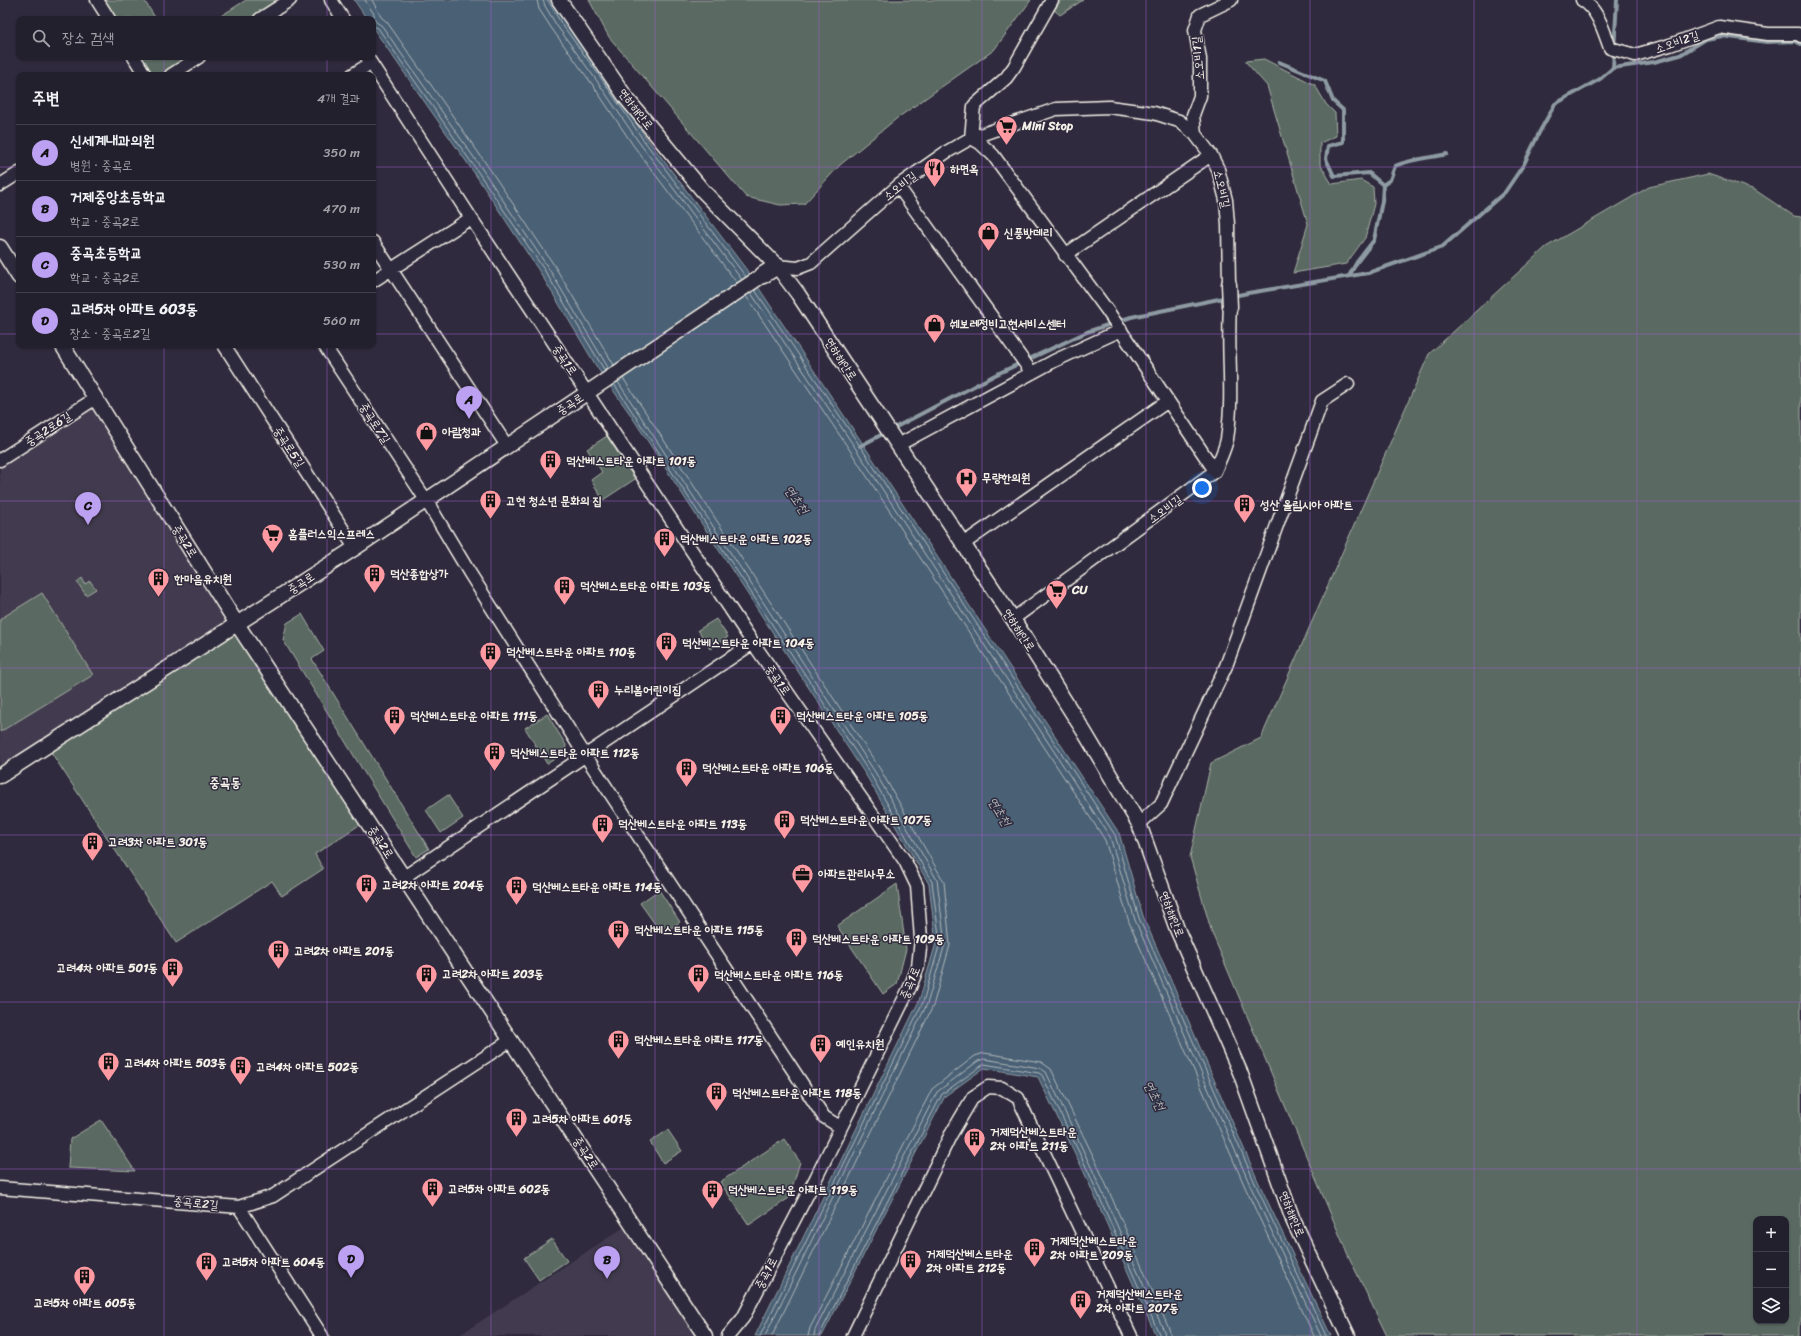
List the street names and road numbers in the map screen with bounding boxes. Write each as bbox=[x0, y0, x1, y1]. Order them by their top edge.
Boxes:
street label: 소오비2길 bbox=[1652, 24, 1702, 60]
street label: 소오비1길 bbox=[1185, 35, 1211, 81]
street label: 연하해안로 bbox=[612, 83, 660, 135]
street label: 소오비길 bbox=[878, 165, 922, 207]
street label: 소오비길 bbox=[1207, 168, 1237, 211]
street label: 연하해안로 bbox=[819, 333, 863, 385]
street label: 중곡1로 bbox=[546, 340, 584, 380]
street label: 중곡로 bbox=[552, 387, 588, 421]
street label: 중곡로7길 bbox=[353, 398, 397, 448]
street label: 중곡2로6길 bbox=[20, 405, 76, 452]
street label: 중곡로5길 bbox=[267, 422, 311, 473]
street label: 소오비길 bbox=[1143, 489, 1187, 529]
street label: 중곡2로 bbox=[166, 520, 204, 562]
street label: 중곡로 bbox=[283, 566, 319, 600]
street label: 연하해안로 bbox=[997, 604, 1041, 656]
street label: 중곡1로 bbox=[759, 660, 797, 700]
street label: 중곡2로 bbox=[362, 821, 400, 863]
street label: 연하해안로 bbox=[1153, 888, 1191, 940]
street label: 중곡1로 bbox=[893, 963, 927, 1003]
street label: 중곡2로 bbox=[567, 1132, 605, 1174]
street label: 연하해안로 bbox=[1273, 1187, 1311, 1241]
street label: 중곡로2길 bbox=[172, 1190, 220, 1216]
street label: 중곡1로 bbox=[748, 1253, 784, 1293]

